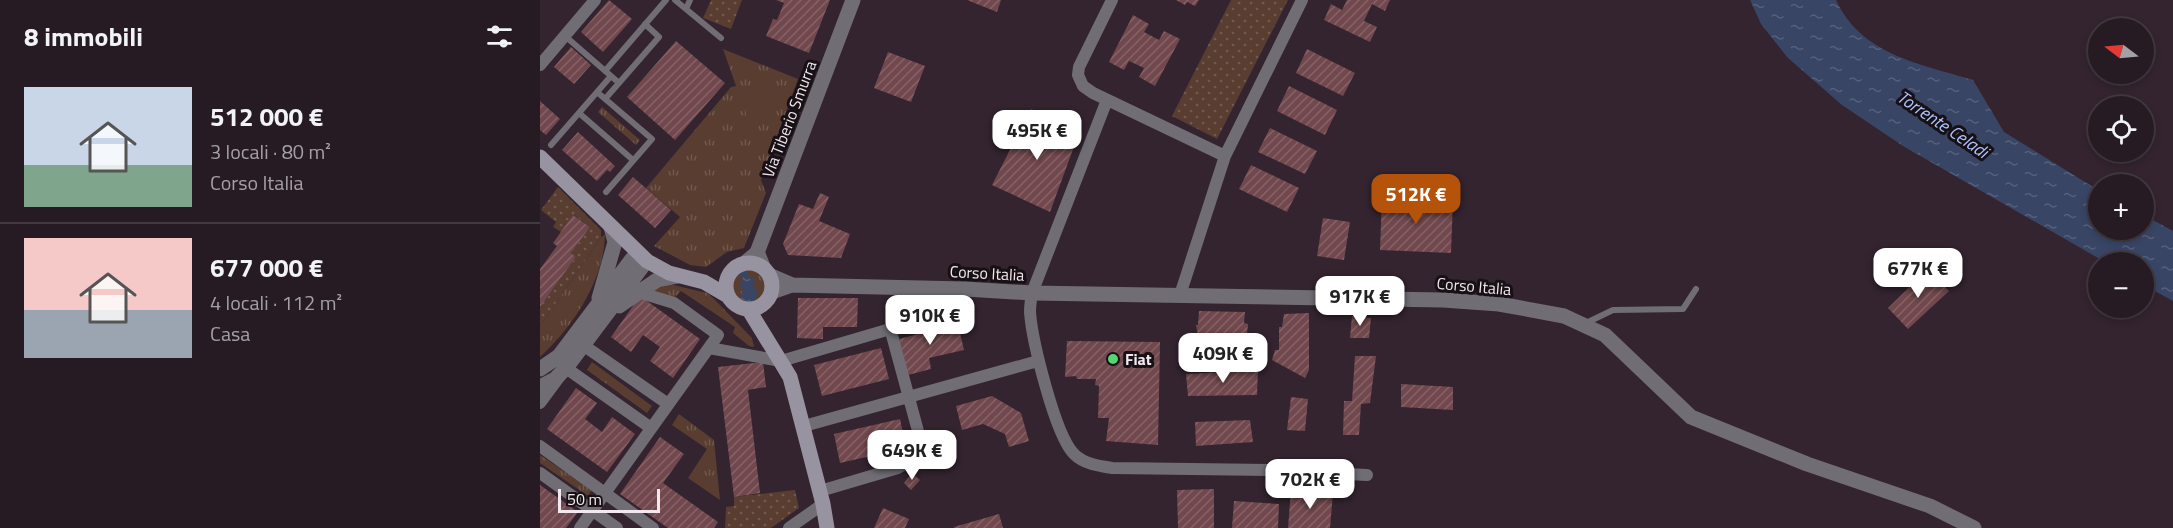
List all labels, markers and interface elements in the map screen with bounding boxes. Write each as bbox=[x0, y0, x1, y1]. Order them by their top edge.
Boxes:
text: 8 immobili bbox=[24, 17, 143, 56]
north arrow bbox=[2088, 18, 2154, 84]
map controls bbox=[2088, 18, 2154, 318]
icon: filters bbox=[483, 20, 516, 53]
street label: Via Tiberio Smurra bbox=[756, 57, 822, 181]
water label: Torrente Celadi bbox=[1892, 83, 1996, 166]
button: locate bbox=[2088, 96, 2154, 162]
text: 512 000 € bbox=[210, 97, 323, 136]
pin: 495K € bbox=[988, 110, 1086, 161]
icon: home bbox=[72, 111, 144, 183]
text: 495K € bbox=[1006, 114, 1068, 145]
text: 3 locali · 80 m² bbox=[210, 136, 331, 167]
text: Corso Italia bbox=[210, 167, 303, 198]
pin: 512K € bbox=[1367, 174, 1465, 225]
button: + bbox=[2088, 174, 2154, 240]
text: 512K € bbox=[1385, 178, 1447, 209]
text: 677 000 € bbox=[210, 248, 323, 287]
pin: 677K € bbox=[1869, 248, 1967, 299]
text: 677K € bbox=[1887, 252, 1949, 283]
button: − bbox=[2088, 252, 2154, 318]
street label: Corso Italia bbox=[949, 259, 1025, 287]
icon: home bbox=[72, 262, 144, 334]
street label: Corso Italia bbox=[1436, 271, 1512, 301]
pin: 917K € bbox=[1311, 276, 1409, 327]
text: 917K € bbox=[1329, 280, 1391, 311]
text: 4 locali · 112 m² bbox=[210, 287, 342, 318]
pin: 910K € bbox=[881, 295, 979, 346]
text: 910K € bbox=[899, 299, 961, 330]
text: Casa bbox=[210, 318, 250, 349]
pin: 409K € bbox=[1174, 333, 1272, 384]
text: 409K € bbox=[1192, 337, 1254, 368]
place label: Fiat bbox=[1125, 347, 1152, 371]
marker: Fiat bbox=[1106, 352, 1120, 366]
pin: 649K € bbox=[863, 430, 961, 481]
text: 649K € bbox=[881, 434, 943, 465]
pin: 702K € bbox=[1261, 459, 1359, 510]
text: 702K € bbox=[1279, 463, 1341, 494]
scale bar bbox=[558, 486, 660, 514]
text: 50 m bbox=[567, 487, 602, 511]

